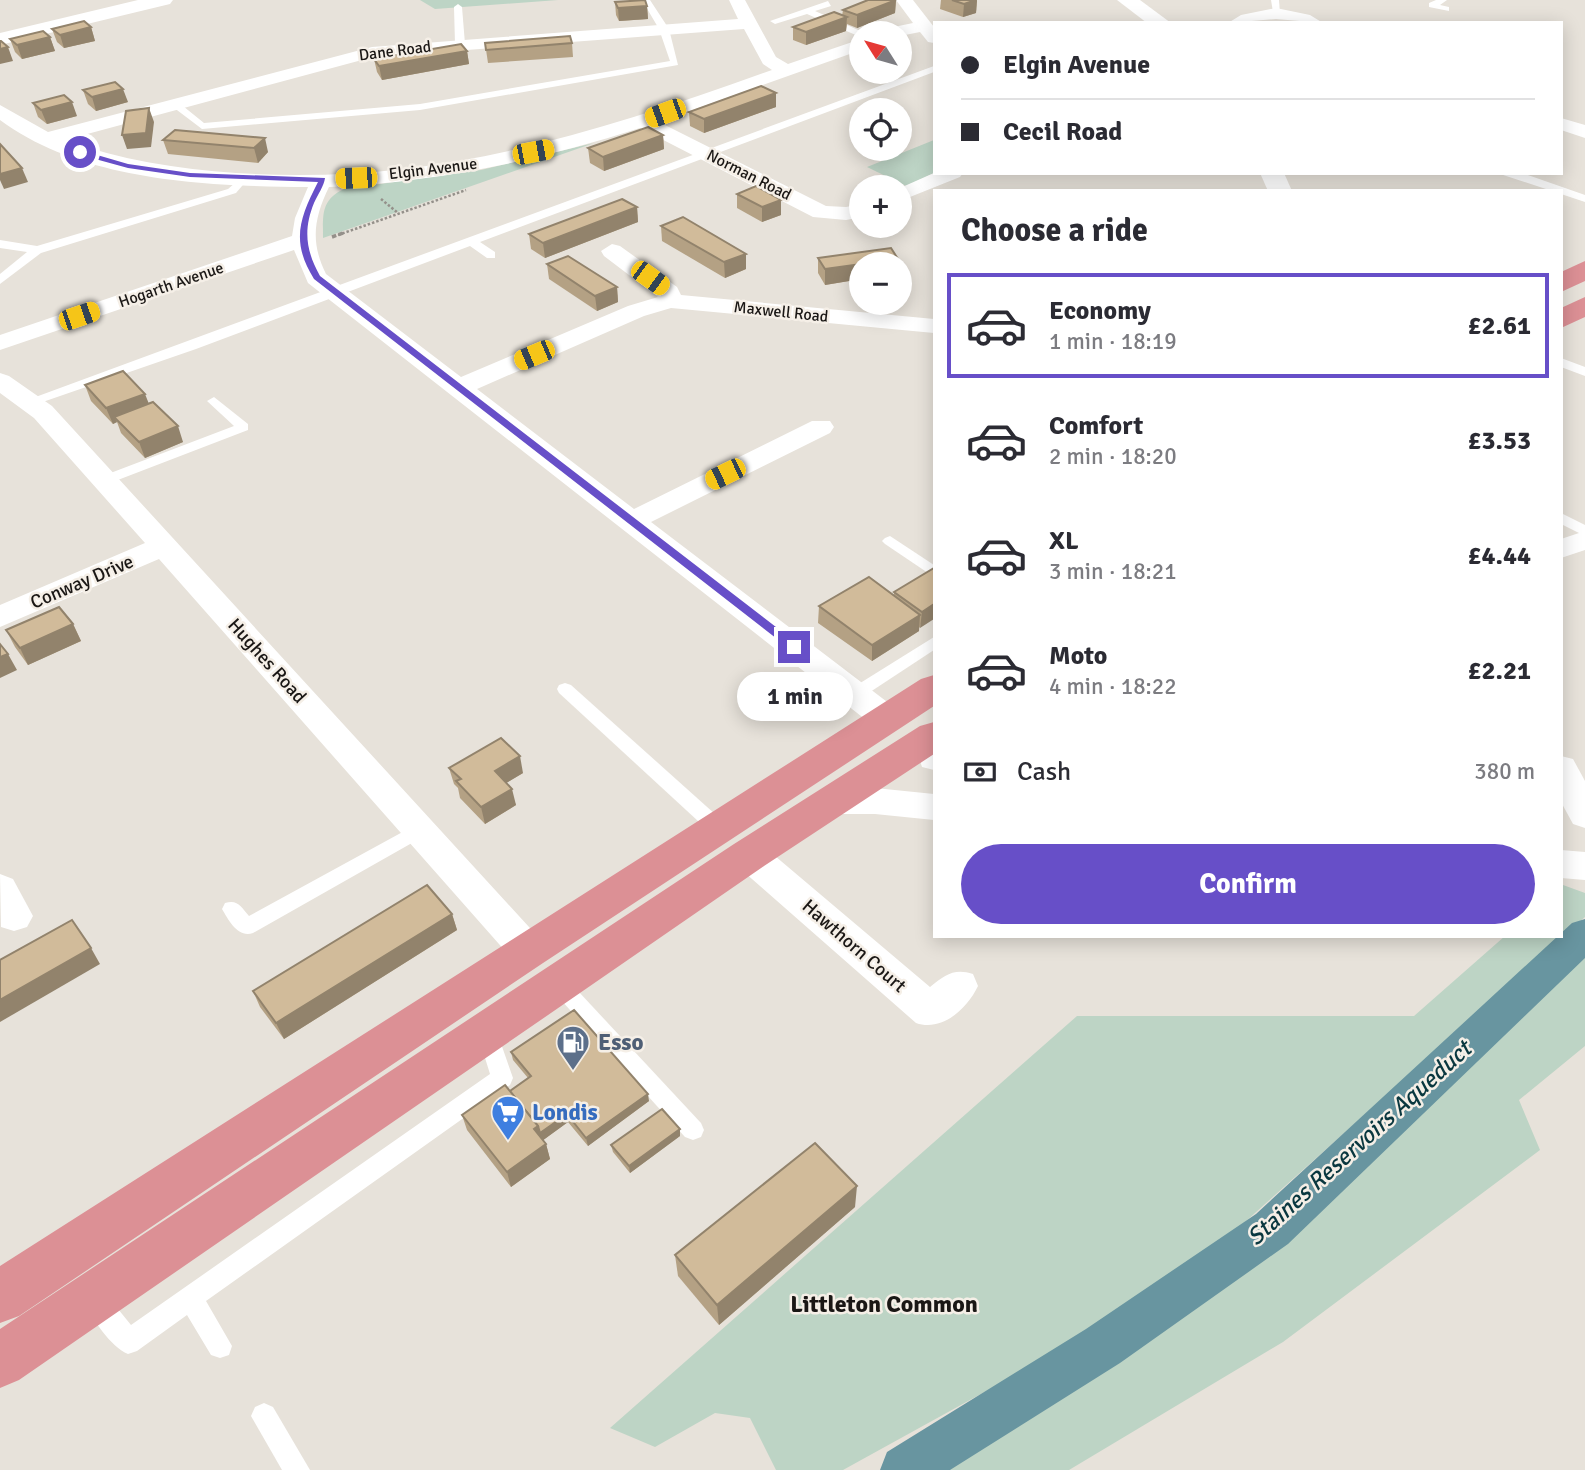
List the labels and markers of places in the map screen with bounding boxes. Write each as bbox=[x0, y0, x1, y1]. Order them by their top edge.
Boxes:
fuel station icon: Esso bbox=[554, 1023, 592, 1072]
place label: Esso bbox=[598, 1028, 644, 1057]
supermarket icon: Londis bbox=[489, 1093, 527, 1142]
place label: Londis bbox=[532, 1098, 598, 1127]

